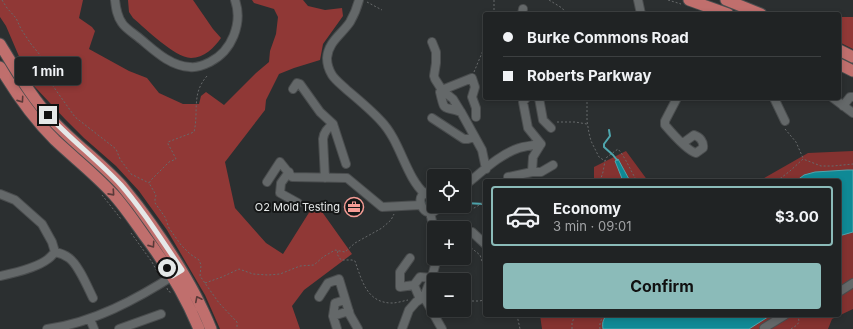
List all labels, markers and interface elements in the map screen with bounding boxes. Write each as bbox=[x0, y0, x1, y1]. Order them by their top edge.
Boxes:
text: Burke Commons Road bbox=[527, 28, 689, 47]
callout: 1 min bbox=[15, 57, 81, 85]
text: 1 min bbox=[32, 63, 64, 79]
text: Roberts Parkway bbox=[527, 66, 651, 85]
one-way arrow bbox=[16, 96, 24, 103]
route end bbox=[39, 106, 57, 124]
map controls bbox=[427, 169, 471, 317]
button: locate bbox=[427, 169, 471, 213]
one-way arrow bbox=[107, 188, 115, 196]
office icon: O2 Mold Testing bbox=[343, 196, 365, 218]
icon: car bbox=[505, 198, 541, 234]
text: Economy bbox=[553, 199, 621, 218]
place label: O2 Mold Testing bbox=[255, 200, 340, 214]
text: $3.00 bbox=[775, 207, 819, 226]
text: 3 min · 09:01 bbox=[553, 218, 631, 234]
button: + bbox=[427, 221, 471, 265]
one-way arrow bbox=[147, 241, 154, 248]
route start bbox=[158, 259, 176, 277]
button: Confirm bbox=[503, 263, 821, 309]
button: − bbox=[427, 273, 471, 317]
one-way arrow bbox=[195, 295, 203, 303]

